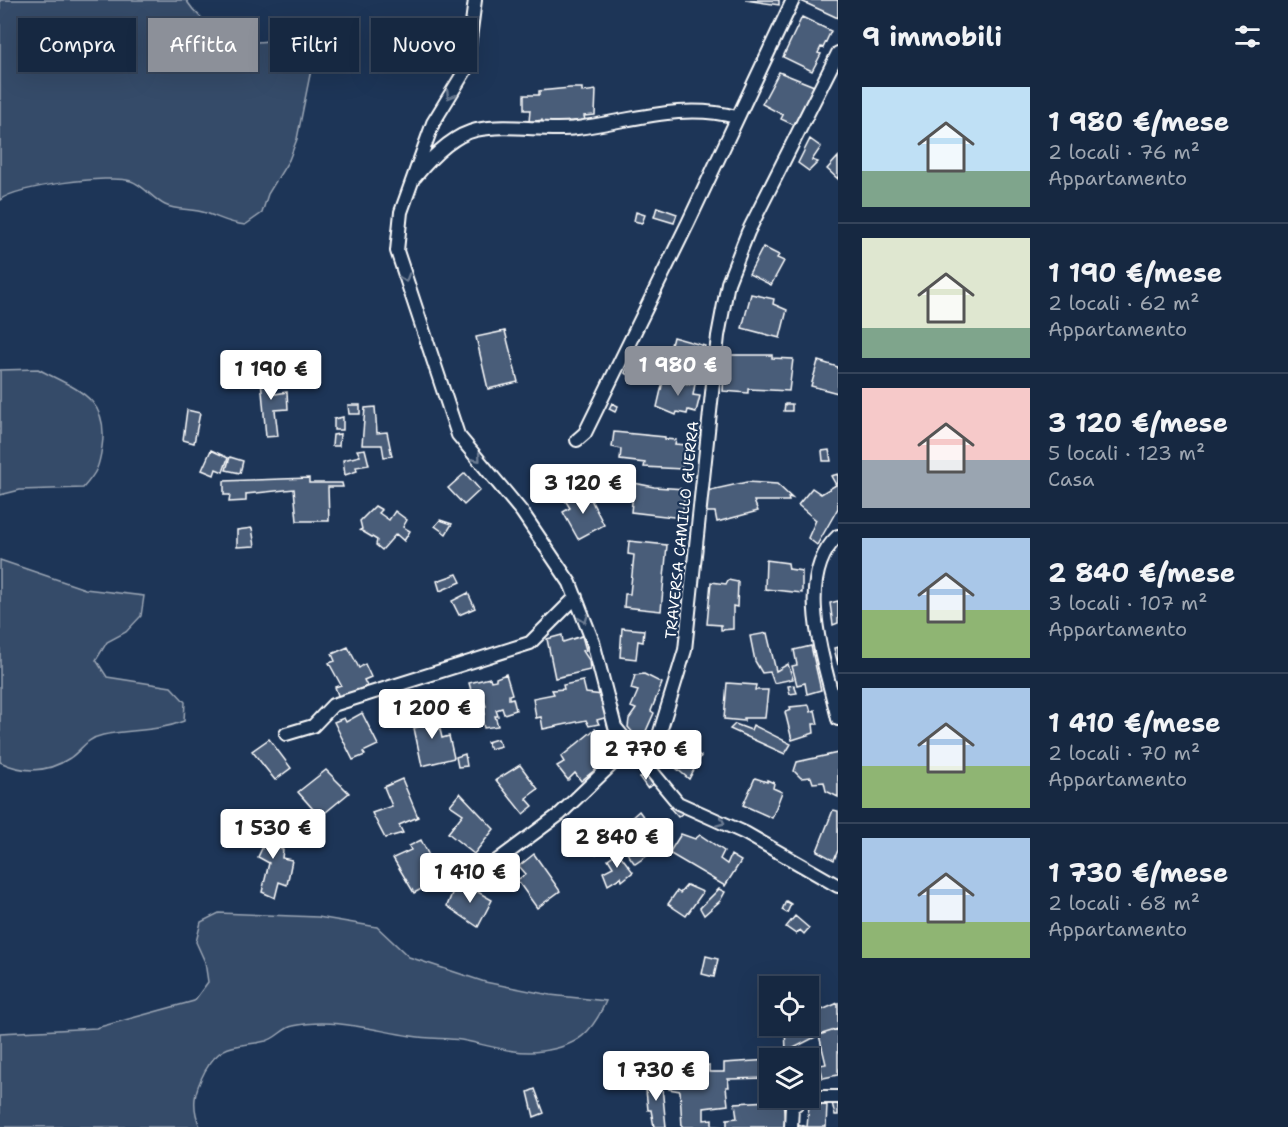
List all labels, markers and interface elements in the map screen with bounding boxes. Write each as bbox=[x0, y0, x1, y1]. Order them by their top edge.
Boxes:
chip: Compra bbox=[18, 18, 136, 72]
chip: Affitta bbox=[148, 18, 258, 72]
chip: Filtri bbox=[270, 18, 359, 72]
chip: Nuovo bbox=[371, 18, 477, 72]
text: 9 immobili bbox=[862, 19, 1002, 54]
icon: filters bbox=[1231, 20, 1264, 53]
one-way arrow bbox=[445, 89, 457, 99]
text: 1 980 €/mese bbox=[1048, 104, 1229, 139]
icon: home bbox=[910, 111, 982, 183]
text: 2 locali · 76 m² bbox=[1048, 139, 1200, 165]
text: Appartamento bbox=[1048, 165, 1187, 191]
text: 1 190 €/mese bbox=[1048, 255, 1222, 290]
icon: home bbox=[910, 262, 982, 334]
one-way arrow bbox=[398, 272, 411, 283]
text: 2 locali · 62 m² bbox=[1048, 290, 1200, 316]
text: Appartamento bbox=[1048, 316, 1187, 342]
pin: 1 980 € bbox=[623, 346, 733, 397]
pin: 1 190 € bbox=[216, 350, 326, 401]
text: 1 980 € bbox=[639, 352, 717, 378]
text: 1 190 € bbox=[234, 356, 308, 382]
text: 3 120 €/mese bbox=[1048, 405, 1228, 440]
icon: home bbox=[910, 412, 982, 484]
street label: TRAVERSA CAMILLO GUERRA bbox=[661, 420, 703, 640]
text: 5 locali · 123 m² bbox=[1048, 440, 1205, 466]
one-way arrow bbox=[470, 451, 481, 462]
pin: 3 120 € bbox=[528, 464, 638, 515]
text: Casa bbox=[1048, 466, 1094, 492]
text: 3 120 € bbox=[544, 470, 622, 496]
text: 2 840 €/mese bbox=[1048, 555, 1235, 590]
icon: home bbox=[910, 562, 982, 634]
text: 3 locali · 107 m² bbox=[1048, 590, 1207, 616]
one-way arrow bbox=[577, 613, 590, 624]
text: Appartamento bbox=[1048, 616, 1187, 642]
pin: 1 200 € bbox=[377, 689, 487, 740]
text: 1 200 € bbox=[393, 695, 471, 721]
text: 1 410 €/mese bbox=[1048, 705, 1221, 740]
icon: home bbox=[910, 712, 982, 784]
pin: 2 770 € bbox=[591, 730, 701, 781]
text: 2 770 € bbox=[604, 736, 688, 762]
text: 2 locali · 70 m² bbox=[1048, 740, 1200, 766]
text: Appartamento bbox=[1048, 766, 1187, 792]
pin: 1 530 € bbox=[218, 809, 328, 860]
text: 1 530 € bbox=[235, 815, 311, 841]
one-way arrow bbox=[715, 815, 726, 827]
pin: 2 840 € bbox=[562, 818, 672, 869]
text: 2 840 € bbox=[575, 824, 659, 850]
pin: 1 410 € bbox=[415, 853, 525, 904]
text: 1 730 €/mese bbox=[1048, 855, 1228, 890]
text: 1 410 € bbox=[434, 859, 506, 885]
icon: home bbox=[910, 862, 982, 934]
text: 2 locali · 68 m² bbox=[1048, 890, 1200, 916]
text: Appartamento bbox=[1048, 916, 1187, 942]
map controls bbox=[759, 976, 819, 1108]
button: locate bbox=[759, 976, 819, 1036]
button: layers bbox=[759, 1048, 819, 1108]
pin: 1 730 € bbox=[601, 1051, 711, 1102]
text: 1 730 € bbox=[617, 1057, 695, 1083]

